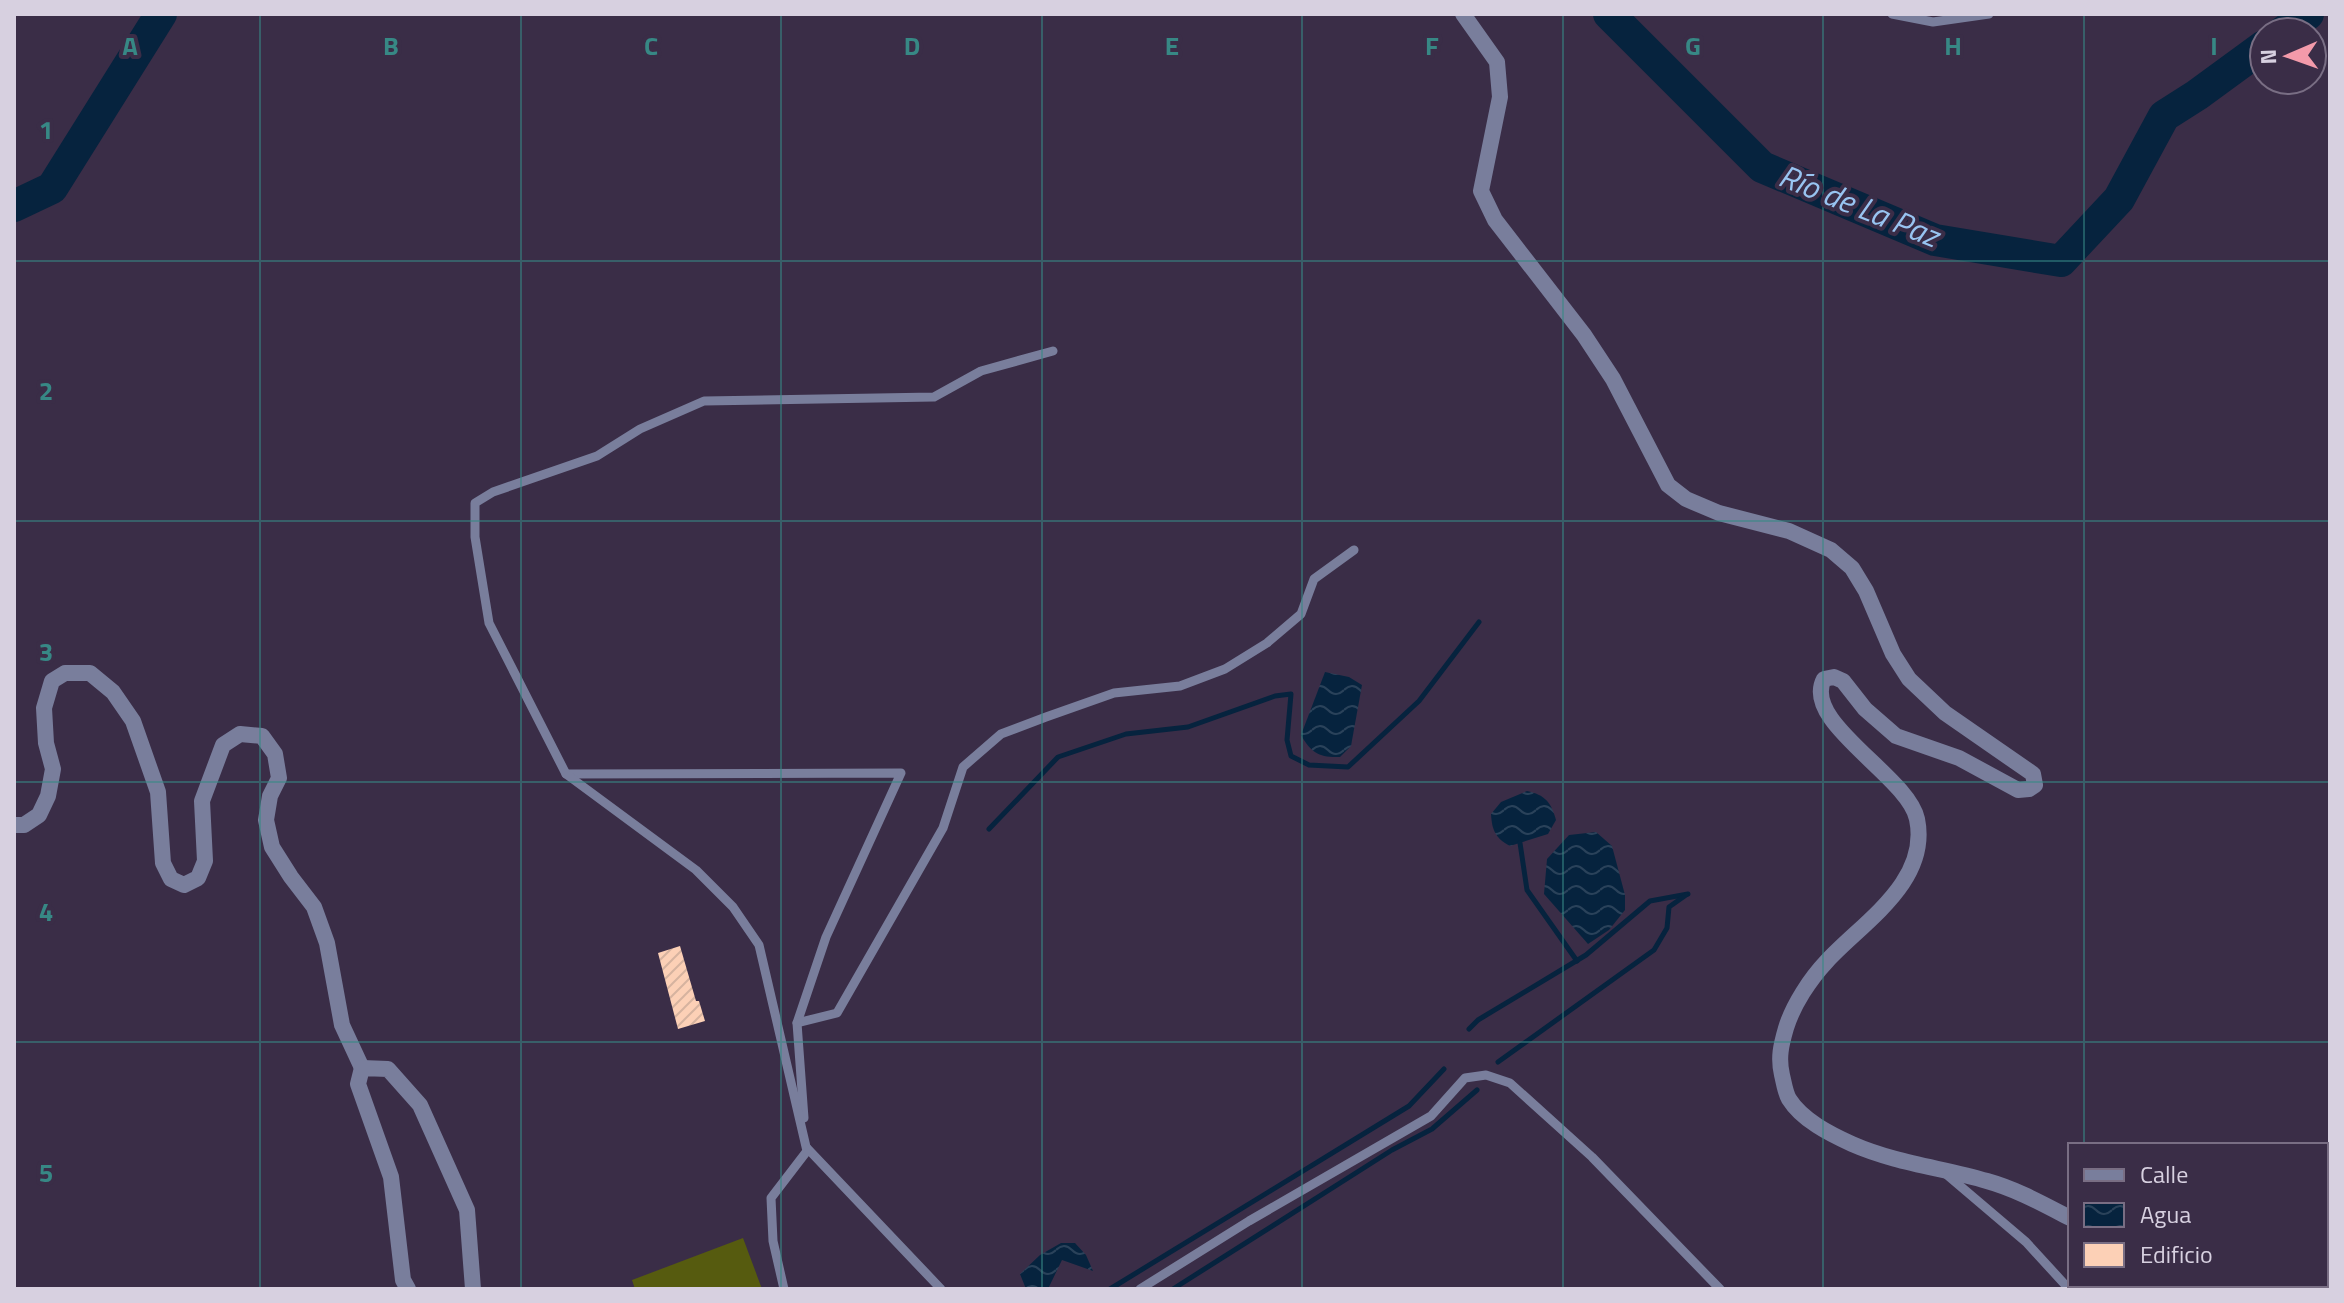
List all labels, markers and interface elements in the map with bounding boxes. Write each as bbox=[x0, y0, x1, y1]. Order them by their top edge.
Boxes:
north arrow bbox=[2248, 16, 2328, 96]
text: A bbox=[122, 26, 138, 65]
text: B bbox=[383, 26, 399, 65]
text: C bbox=[644, 26, 658, 65]
text: D bbox=[904, 26, 920, 65]
text: E bbox=[1165, 26, 1179, 65]
text: F bbox=[1425, 26, 1439, 65]
text: G bbox=[1685, 26, 1701, 65]
text: H bbox=[1944, 26, 1962, 65]
text: I bbox=[2210, 26, 2218, 65]
text: N bbox=[2251, 48, 2285, 65]
text: 1 bbox=[39, 110, 53, 149]
water label: Río de La Paz bbox=[1772, 151, 1949, 260]
text: 2 bbox=[39, 371, 53, 410]
text: 3 bbox=[39, 632, 53, 671]
text: 4 bbox=[39, 892, 53, 931]
legend bbox=[2068, 1143, 2328, 1287]
text: 5 bbox=[39, 1153, 53, 1192]
text: Calle bbox=[2140, 1156, 2188, 1192]
text: Agua bbox=[2140, 1196, 2191, 1232]
text: Edificio bbox=[2140, 1236, 2213, 1272]

